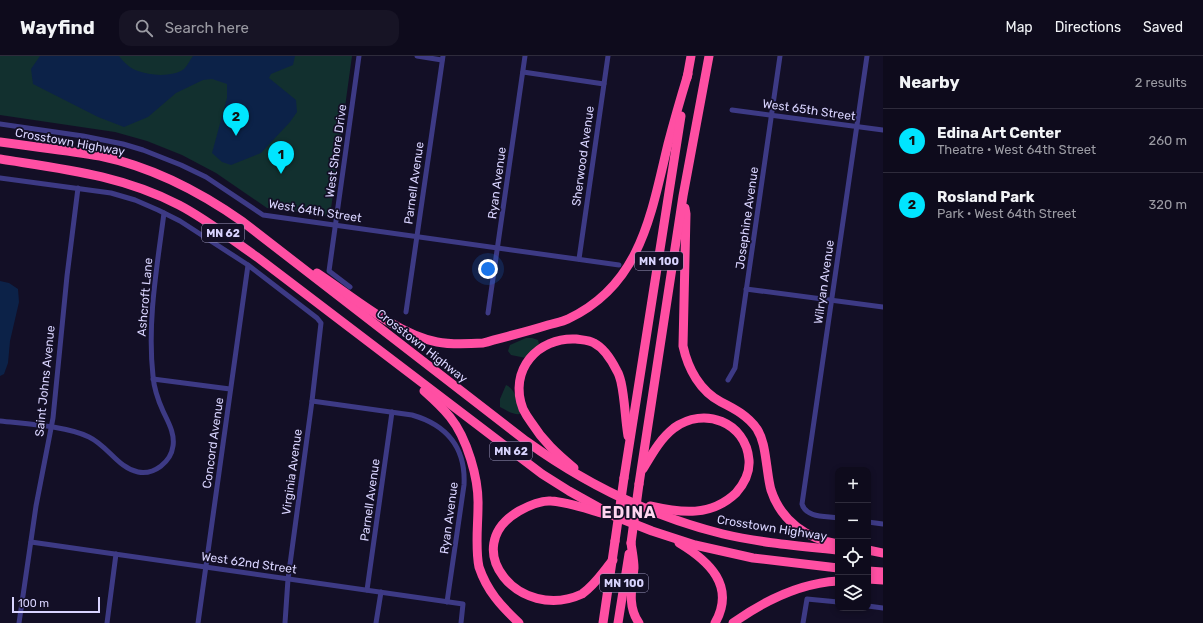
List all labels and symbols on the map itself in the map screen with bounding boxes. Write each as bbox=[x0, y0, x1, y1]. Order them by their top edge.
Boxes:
street label: West 65th Street bbox=[762, 97, 857, 124]
pin: 2 bbox=[223, 103, 249, 136]
street label: West Shore Drive bbox=[322, 103, 350, 199]
street label: Sherwood Avenue bbox=[569, 105, 597, 207]
street label: Crosstown Highway bbox=[14, 125, 126, 159]
pin: 1 bbox=[268, 141, 294, 174]
street label: Parnell Avenue bbox=[401, 141, 427, 225]
street label: Ryan Avenue bbox=[485, 146, 509, 220]
street label: Josephine Avenue bbox=[733, 166, 761, 270]
street label: West 64th Street bbox=[267, 197, 363, 225]
road number: MN 62 bbox=[202, 224, 244, 242]
street label: Wilryan Avenue bbox=[811, 239, 837, 325]
road number: MN 100 bbox=[635, 252, 683, 270]
street label: Ashcroft Lane bbox=[135, 257, 155, 337]
your location bbox=[478, 259, 498, 279]
street label: Crosstown Highway bbox=[374, 306, 470, 386]
street label: Saint Johns Avenue bbox=[32, 324, 58, 437]
street label: Concord Avenue bbox=[200, 396, 226, 489]
street label: Virginia Avenue bbox=[279, 428, 305, 516]
road number: MN 62 bbox=[490, 442, 532, 460]
street label: Parnell Avenue bbox=[357, 458, 383, 542]
street label: Ryan Avenue bbox=[437, 481, 461, 555]
district label: EDINA bbox=[602, 503, 656, 522]
street label: Crosstown Highway bbox=[716, 512, 828, 544]
street label: West 62nd Street bbox=[200, 549, 298, 577]
road number: MN 100 bbox=[600, 574, 648, 592]
scale bar bbox=[12, 595, 100, 614]

